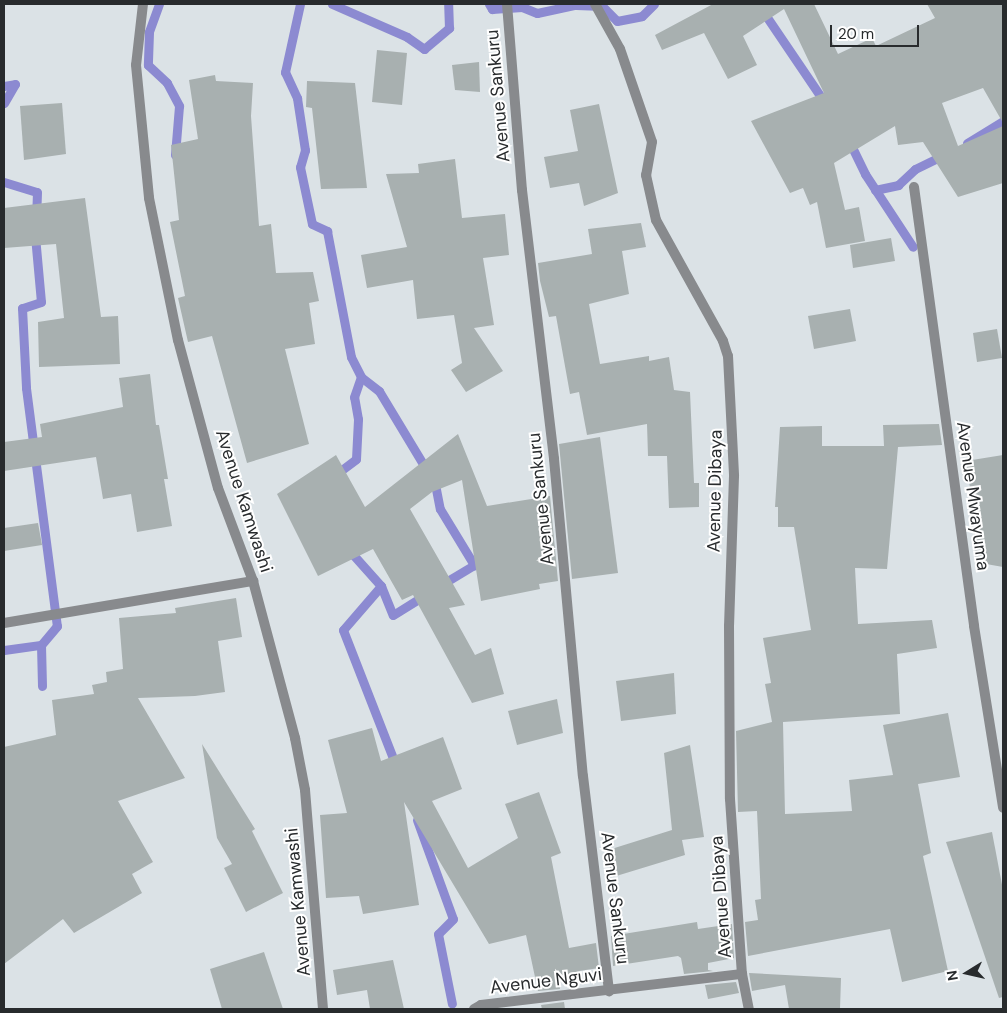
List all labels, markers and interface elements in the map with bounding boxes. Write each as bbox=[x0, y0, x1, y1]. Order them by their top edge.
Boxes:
scale bar bbox=[832, 15, 921, 47]
text: 20 m bbox=[838, 24, 874, 44]
street label: Avenue Sankuru bbox=[481, 29, 515, 163]
street label: Avenue Mwayuma bbox=[952, 420, 994, 572]
street label: Avenue Kamwashi bbox=[211, 427, 277, 575]
street label: Avenue Dibaya bbox=[703, 429, 727, 553]
street label: Avenue Sankuru bbox=[523, 432, 559, 566]
street label: Avenue Kamwashi bbox=[281, 827, 315, 977]
street label: Avenue Sankuru bbox=[596, 831, 634, 965]
street label: Avenue Dibaya bbox=[706, 835, 736, 959]
north arrow bbox=[942, 948, 992, 998]
street label: Avenue Nguvi bbox=[489, 963, 603, 999]
text: N bbox=[942, 969, 962, 982]

